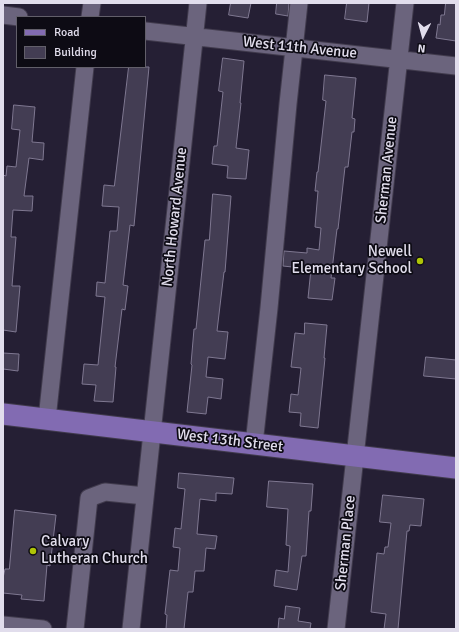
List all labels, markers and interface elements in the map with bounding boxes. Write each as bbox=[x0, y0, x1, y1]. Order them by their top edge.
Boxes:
legend bbox=[16, 16, 146, 68]
north arrow bbox=[403, 16, 443, 56]
text: Road bbox=[54, 25, 80, 40]
street label: West 11th Avenue bbox=[242, 33, 358, 63]
text: N bbox=[417, 42, 426, 55]
text: Building bbox=[54, 45, 97, 60]
street label: Sherman Avenue bbox=[372, 116, 402, 224]
street label: North Howard Avenue bbox=[159, 146, 191, 288]
place label: Newell Elementary School bbox=[291, 243, 412, 278]
marker: Newell Elementary School bbox=[415, 256, 425, 266]
street label: West 13th Street bbox=[176, 426, 284, 456]
street label: Sherman Place bbox=[332, 495, 360, 591]
place label: Calvary Lutheran Church bbox=[41, 533, 148, 568]
marker: Calvary Lutheran Church bbox=[28, 546, 38, 556]

